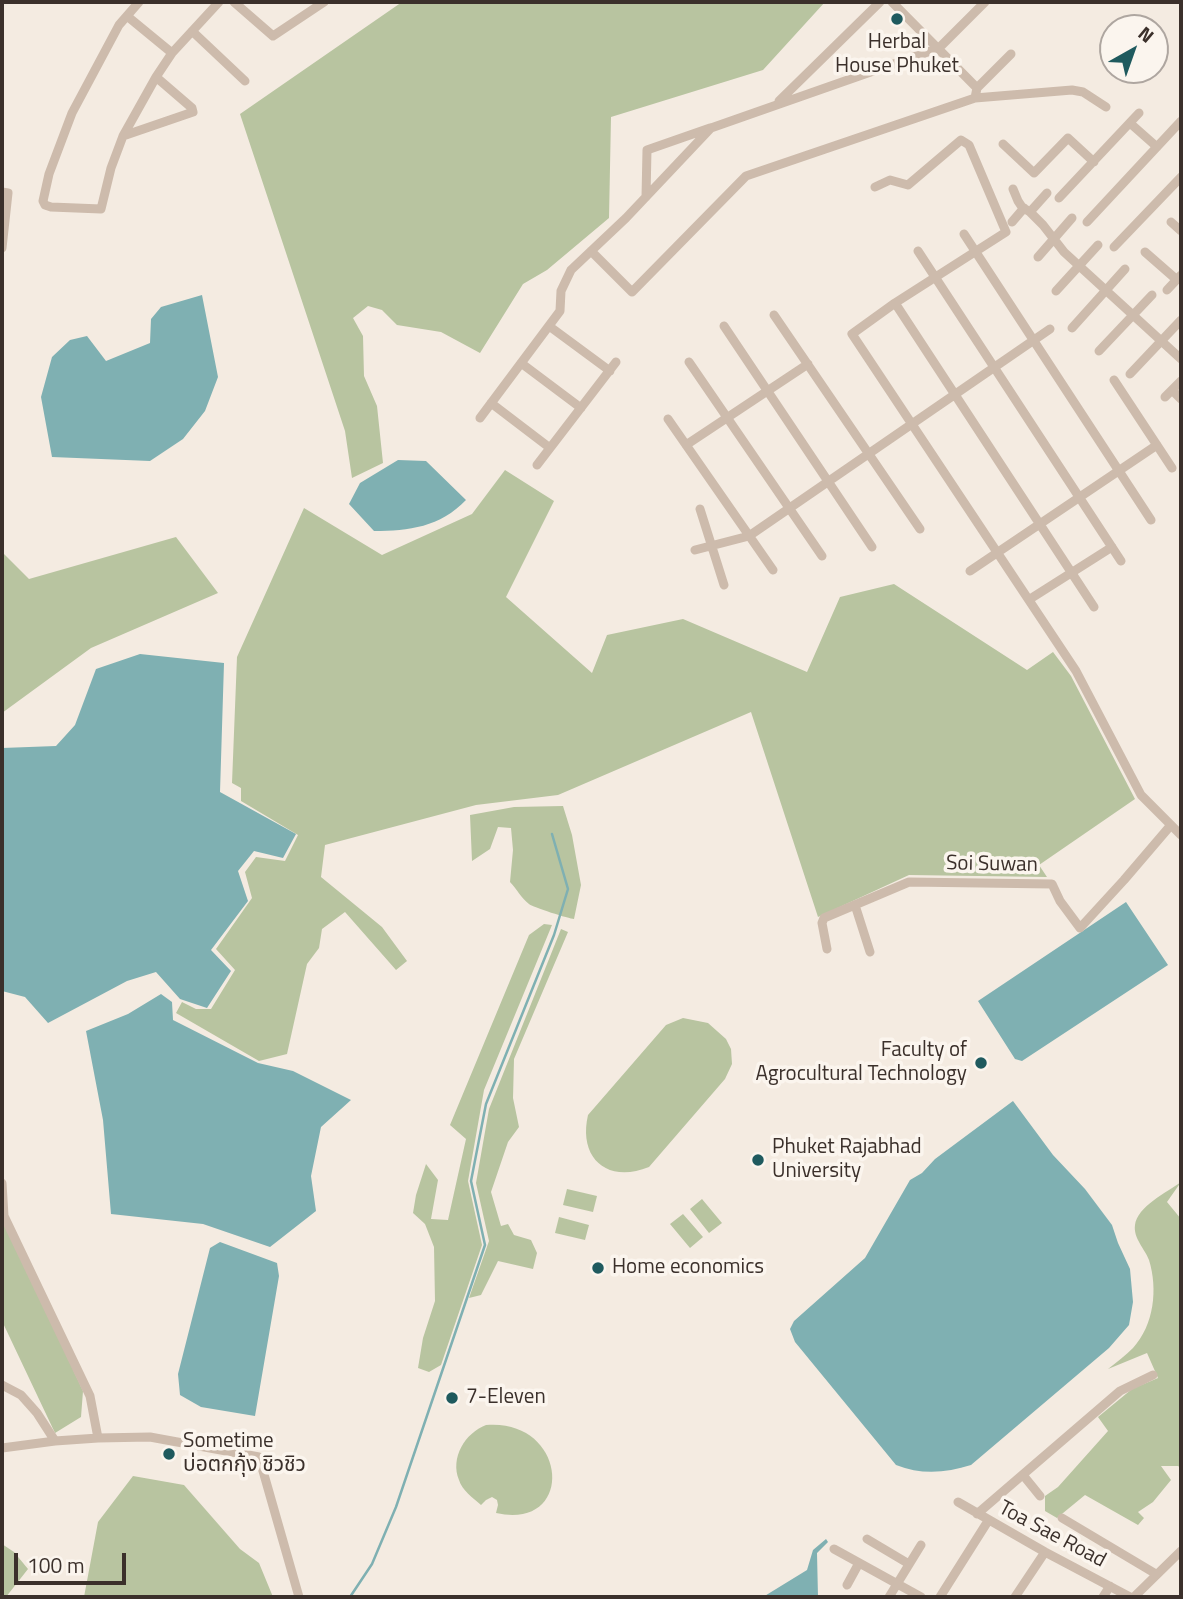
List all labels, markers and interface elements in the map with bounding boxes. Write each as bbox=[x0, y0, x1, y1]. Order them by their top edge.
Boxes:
marker: Herbal House Phuket bbox=[889, 11, 905, 27]
north arrow bbox=[1099, 14, 1169, 84]
text: N bbox=[1132, 19, 1161, 49]
place label: Herbal House Phuket bbox=[835, 30, 959, 80]
street label: Soi Suwan bbox=[946, 852, 1038, 878]
place label: Faculty of Agrocultural Technology bbox=[755, 1038, 967, 1088]
marker: Faculty of Agrocultural Technology bbox=[973, 1055, 989, 1071]
place label: Phuket Rajabhad University bbox=[772, 1135, 922, 1185]
marker: Phuket Rajabhad University bbox=[750, 1152, 766, 1168]
place label: Home economics bbox=[612, 1255, 764, 1281]
marker: Home economics bbox=[590, 1260, 606, 1276]
place label: 7-Eleven bbox=[466, 1385, 546, 1411]
marker: 7-Eleven bbox=[444, 1390, 460, 1406]
place label: Sometime บ่อตกกุ้ง ชิวชิว bbox=[183, 1429, 306, 1479]
marker: Sometime บ่อตกกุ้ง ชิวชิว bbox=[161, 1446, 177, 1462]
street label: Toa Sae Road bbox=[994, 1496, 1110, 1574]
scale bar bbox=[18, 1540, 130, 1584]
text: 100 m bbox=[27, 1549, 84, 1581]

